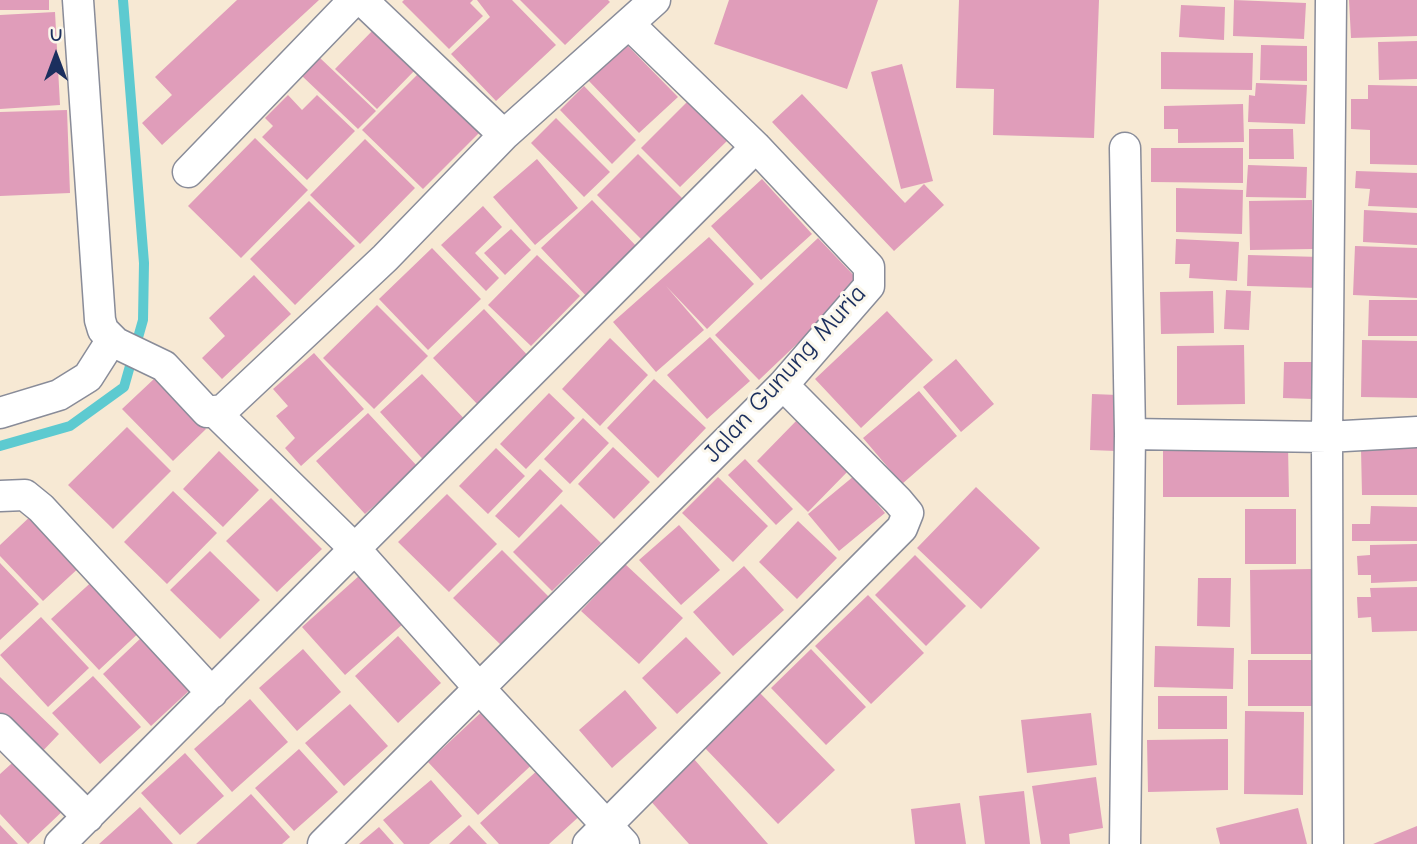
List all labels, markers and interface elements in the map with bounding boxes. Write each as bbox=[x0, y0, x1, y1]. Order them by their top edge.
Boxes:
north arrow bbox=[21, 21, 91, 91]
text: U bbox=[50, 24, 62, 46]
street label: Jalan Gunung Muria bbox=[697, 279, 873, 469]

